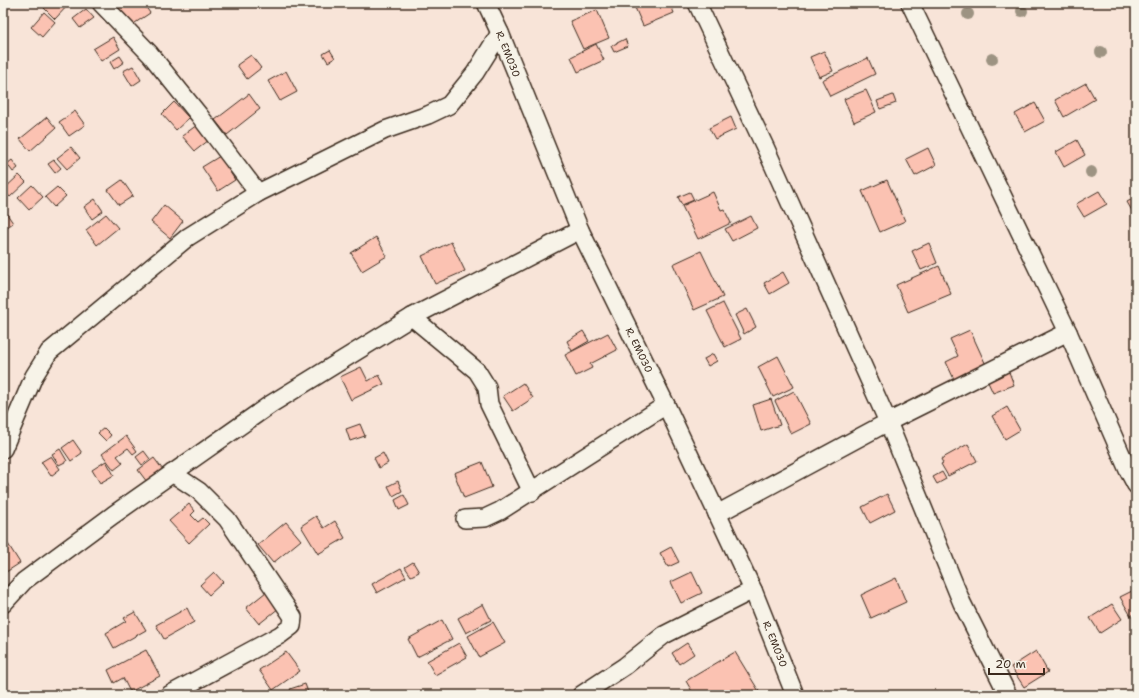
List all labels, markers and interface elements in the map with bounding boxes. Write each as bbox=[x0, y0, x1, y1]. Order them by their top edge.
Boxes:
street label: R. EM030 bbox=[493, 29, 523, 79]
street label: R. EM030 bbox=[622, 325, 656, 375]
street label: R. EM030 bbox=[760, 619, 790, 669]
scale bar bbox=[989, 650, 1044, 676]
text: 20 m bbox=[995, 656, 1026, 672]

